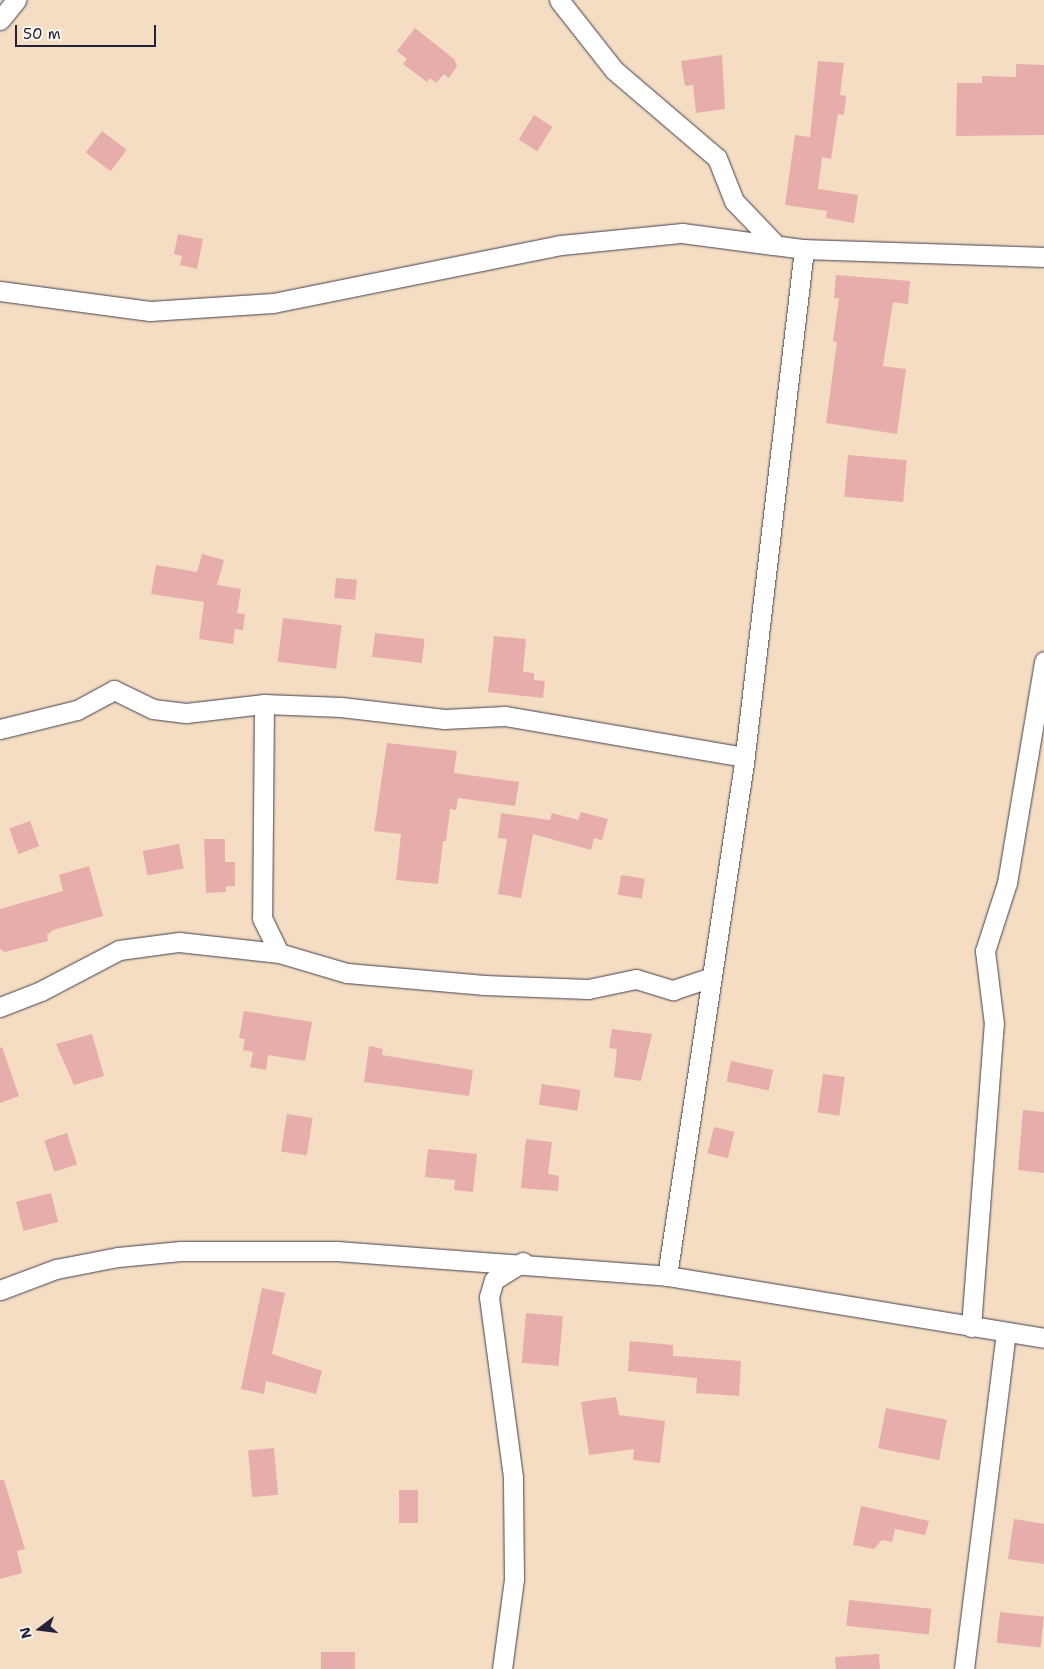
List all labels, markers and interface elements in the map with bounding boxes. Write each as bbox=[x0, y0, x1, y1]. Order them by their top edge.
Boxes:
scale bar bbox=[18, 15, 159, 47]
text: 50 m bbox=[23, 24, 61, 44]
north arrow bbox=[15, 1604, 65, 1654]
text: N bbox=[15, 1625, 36, 1641]

